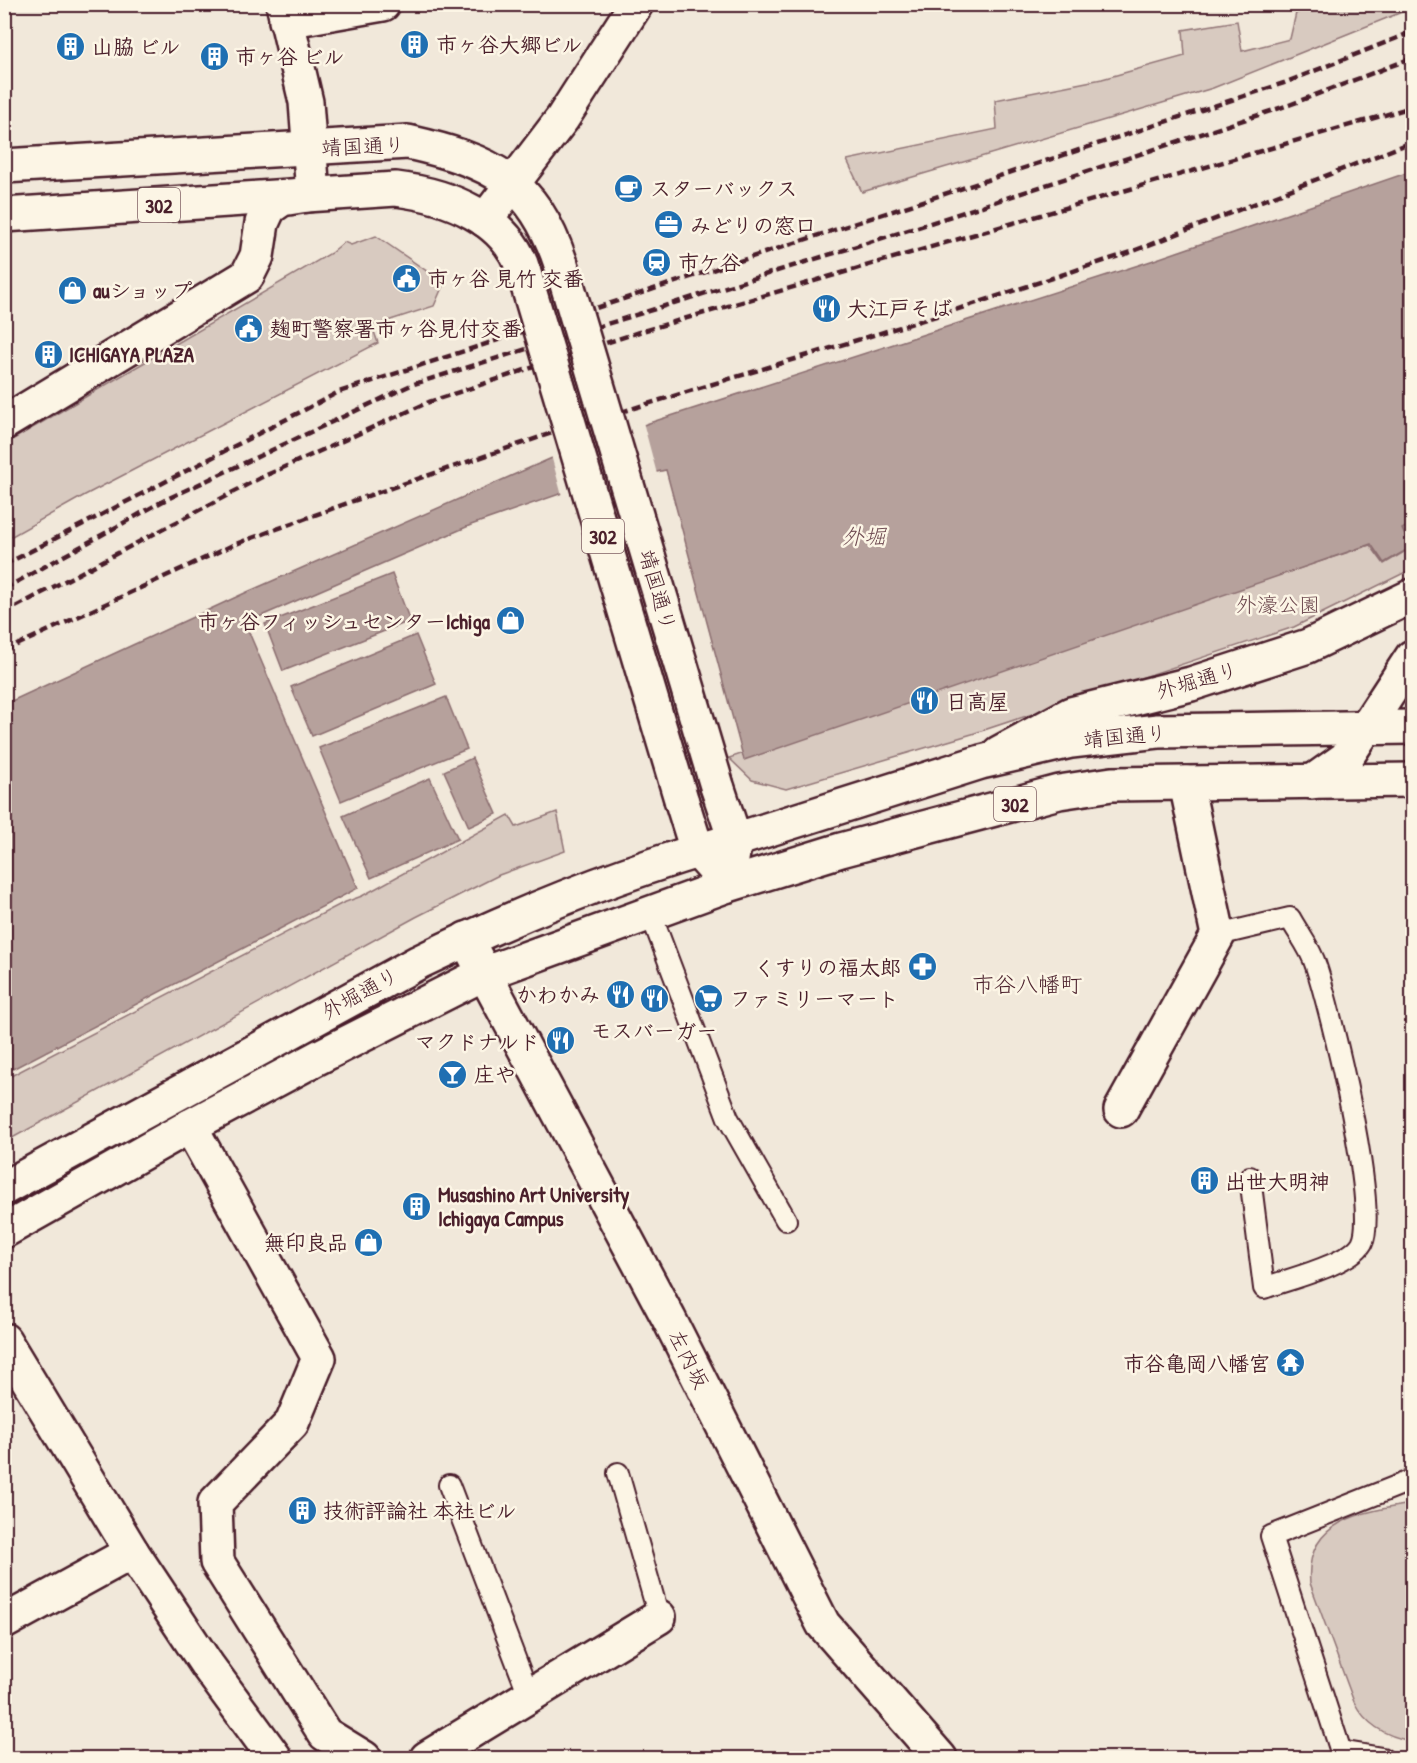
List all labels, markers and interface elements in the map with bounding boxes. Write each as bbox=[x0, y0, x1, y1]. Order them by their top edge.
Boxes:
building icon: 市ヶ谷大郷ビル bbox=[399, 28, 431, 60]
building icon: 山脇 ビル bbox=[55, 30, 87, 62]
place label: 市ヶ谷大郷ビル bbox=[436, 30, 583, 59]
place label: 山脇 ビル bbox=[92, 32, 180, 61]
building icon: 市ヶ谷 ビル bbox=[198, 40, 230, 72]
place label: 市ヶ谷 ビル bbox=[235, 42, 344, 71]
street label: 靖国通り bbox=[321, 130, 405, 162]
cafe icon: スターバックス bbox=[613, 172, 645, 204]
place label: スターバックス bbox=[650, 174, 797, 203]
road number: 302 bbox=[138, 188, 180, 222]
office icon: みどりの窓口 bbox=[653, 209, 685, 241]
place label: みどりの窓口 bbox=[690, 211, 816, 240]
station icon: 市ケ谷 bbox=[641, 246, 673, 278]
place label: 市ケ谷 bbox=[678, 248, 741, 277]
public building icon: 市ヶ谷 見竹 交番 bbox=[390, 262, 422, 294]
place label: 市ヶ谷 見竹 交番 bbox=[427, 264, 584, 293]
shop icon: auショップ bbox=[56, 274, 88, 306]
place label: auショップ bbox=[93, 276, 192, 305]
restaurant icon: 大江戸そば bbox=[810, 292, 842, 324]
place label: 大江戸そば bbox=[847, 294, 952, 323]
public building icon: 麹町警察署市ヶ谷見付交番 bbox=[233, 312, 265, 344]
place label: 麹町警察署市ヶ谷見付交番 bbox=[270, 314, 522, 343]
building icon: ICHIGAYA PLAZA bbox=[32, 338, 64, 370]
place label: ICHIGAYA PLAZA bbox=[69, 340, 195, 369]
road number: 302 bbox=[582, 519, 624, 553]
water label: 外堀 bbox=[842, 521, 888, 551]
street label: 靖国通り bbox=[632, 546, 684, 634]
park label: 外濠公園 bbox=[1236, 590, 1320, 619]
shop icon: 市ヶ谷フィッシュセンターIchiga bbox=[495, 605, 527, 637]
place label: 市ヶ谷フィッシュセンターIchiga bbox=[197, 607, 491, 637]
street label: 外堀通り bbox=[1153, 654, 1241, 706]
restaurant icon: 日高屋 bbox=[909, 685, 941, 717]
place label: 日高屋 bbox=[946, 687, 1009, 716]
street label: 靖国通り bbox=[1082, 718, 1168, 754]
road number: 302 bbox=[994, 787, 1036, 821]
pharmacy icon: くすりの福太郎 bbox=[906, 951, 938, 983]
place label: くすりの福太郎 bbox=[754, 953, 901, 982]
street label: 外堀通り bbox=[316, 960, 404, 1026]
district label: 市谷八幡町 bbox=[972, 969, 1082, 999]
restaurant icon: かわかみ bbox=[605, 978, 637, 1010]
place label: かわかみ bbox=[516, 980, 600, 1009]
supermarket icon: ファミリーマート bbox=[693, 982, 725, 1014]
restaurant icon: モスバーガー bbox=[638, 983, 670, 1015]
place label: ファミリーマート bbox=[730, 984, 899, 1013]
place label: モスバーガー bbox=[591, 1016, 717, 1045]
restaurant icon: マクドナルド bbox=[545, 1025, 577, 1057]
place label: マクドナルド bbox=[415, 1027, 540, 1056]
bar icon: 庄や bbox=[437, 1058, 469, 1090]
place label: 庄や bbox=[474, 1060, 516, 1089]
building icon: 出世大明神 bbox=[1188, 1165, 1220, 1197]
place label: 出世大明神 bbox=[1225, 1167, 1330, 1196]
place label: Musashino Art University Ichigaya Campus bbox=[438, 1180, 630, 1234]
building icon: Musashino Art University Ichigaya Campus bbox=[401, 1190, 433, 1222]
shop icon: 無印良品 bbox=[353, 1226, 385, 1258]
place label: 無印良品 bbox=[264, 1228, 348, 1257]
street label: 左内坂 bbox=[662, 1324, 716, 1394]
temple icon: 市谷亀岡八幡宮 bbox=[1275, 1347, 1307, 1379]
place label: 市谷亀岡八幡宮 bbox=[1123, 1349, 1270, 1378]
building icon: 技術評論社 本社ビル bbox=[286, 1494, 318, 1526]
place label: 技術評論社 本社ビル bbox=[323, 1496, 516, 1525]

